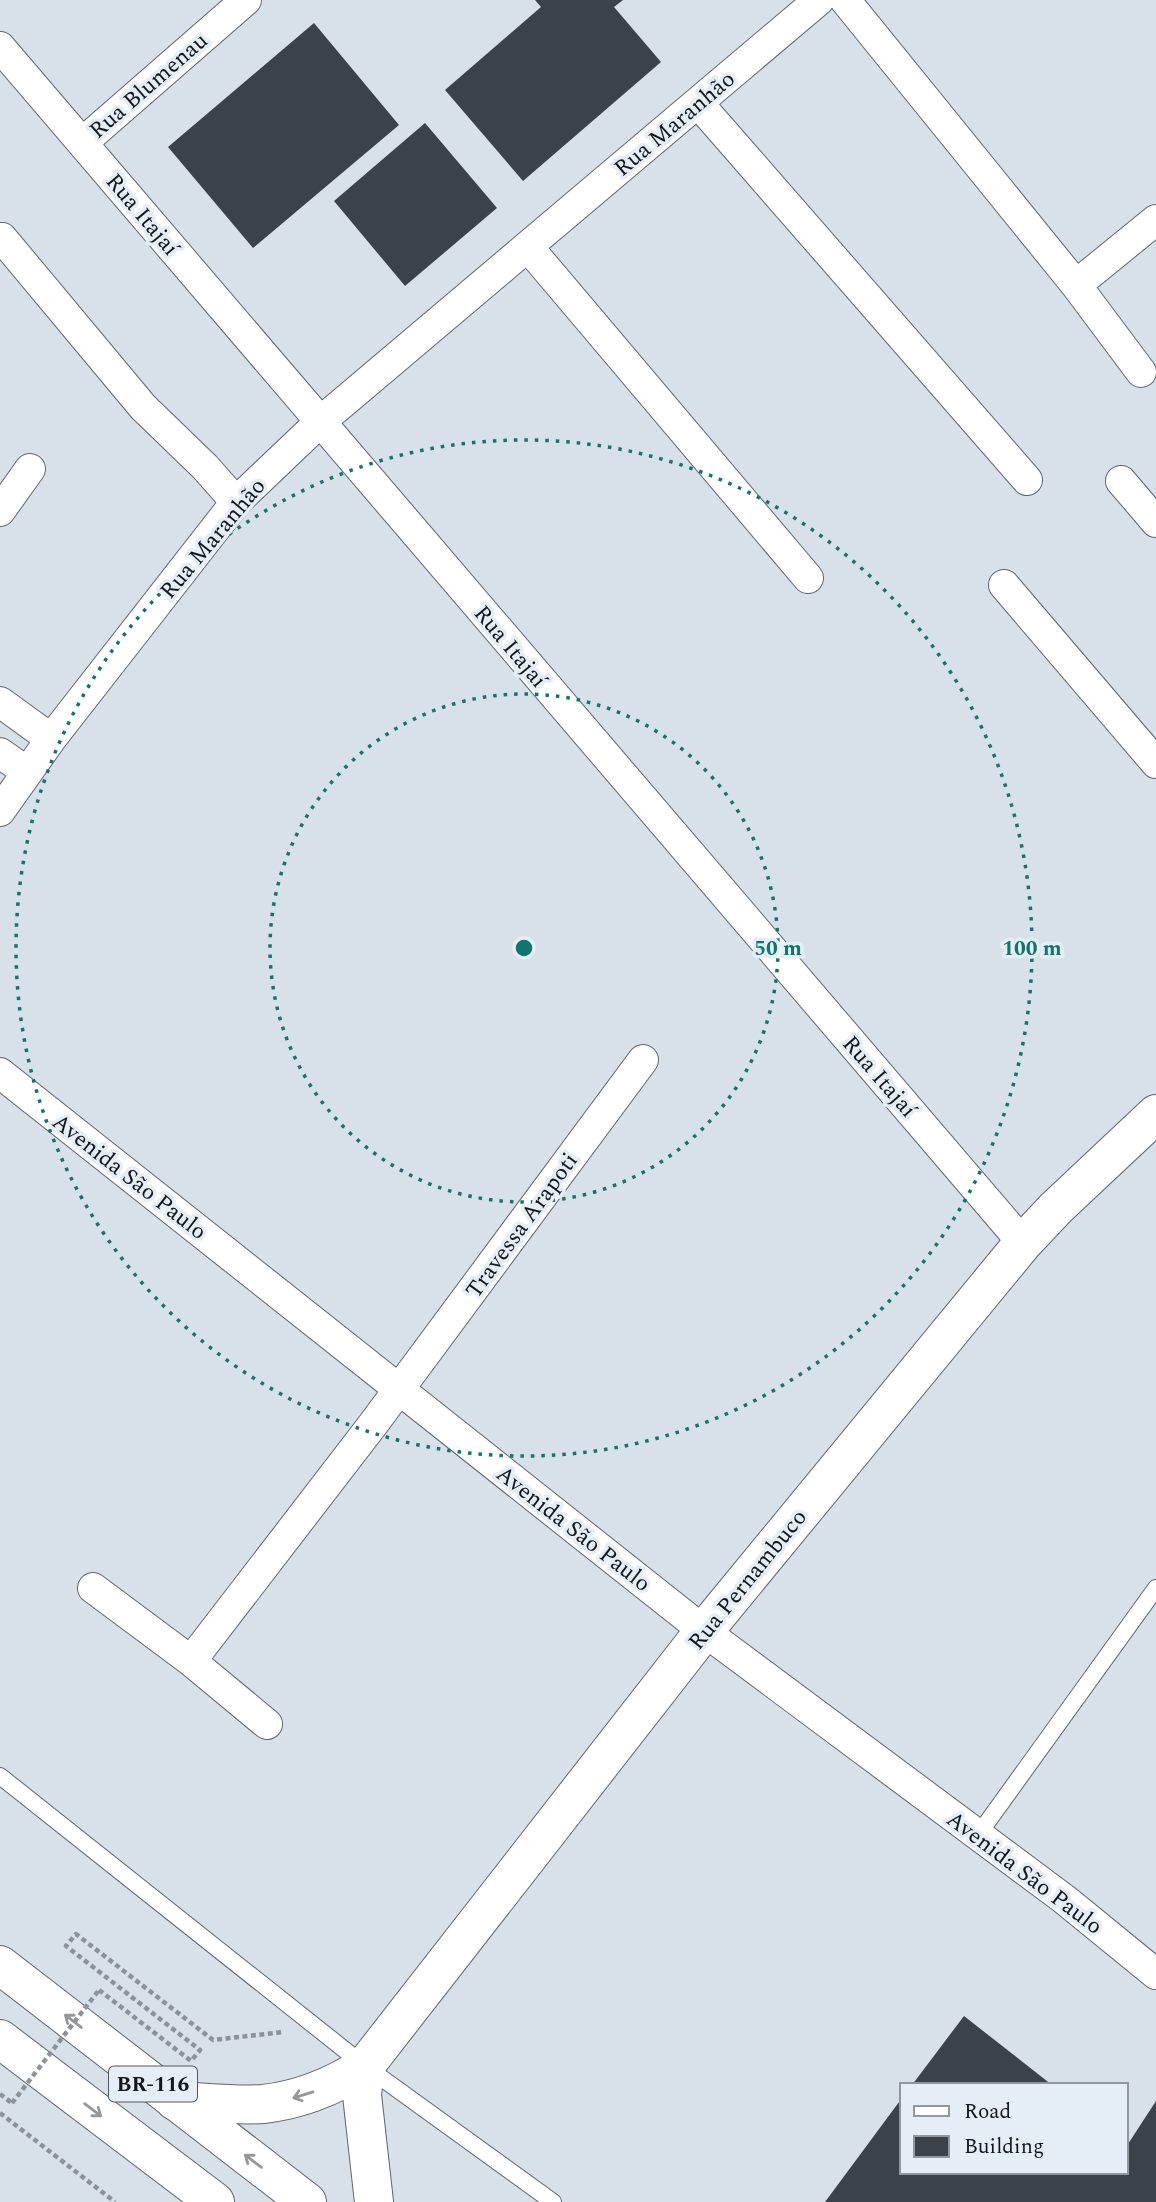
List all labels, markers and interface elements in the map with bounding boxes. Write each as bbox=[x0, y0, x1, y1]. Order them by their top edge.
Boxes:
street label: Rua Blumenau bbox=[82, 24, 216, 148]
street label: Rua Maranhão bbox=[607, 63, 743, 186]
street label: Rua Itajaí bbox=[97, 166, 188, 266]
street label: Rua Maranhão bbox=[152, 471, 275, 607]
street label: Rua Itajaí bbox=[465, 598, 556, 698]
text: 50 m bbox=[754, 933, 802, 965]
text: 100 m bbox=[1002, 933, 1062, 965]
centre of rings bbox=[512, 936, 536, 960]
street label: Rua Itajaí bbox=[833, 1028, 926, 1127]
street label: Avenida São Paulo bbox=[44, 1105, 214, 1249]
street label: Travessa Arapoti bbox=[457, 1146, 587, 1306]
street label: Avenida São Paulo bbox=[488, 1457, 658, 1601]
street label: Rua Pernambuco bbox=[680, 1502, 816, 1658]
street label: Avenida São Paulo bbox=[938, 1803, 1110, 1944]
one-way arrow bbox=[64, 2014, 83, 2029]
road number: BR-116 bbox=[109, 2066, 197, 2102]
legend bbox=[900, 2083, 1128, 2174]
one-way arrow bbox=[293, 2089, 315, 2102]
text: Road bbox=[964, 2096, 1011, 2128]
one-way arrow bbox=[84, 2102, 102, 2117]
text: Building bbox=[964, 2131, 1044, 2163]
one-way arrow bbox=[244, 2153, 263, 2168]

